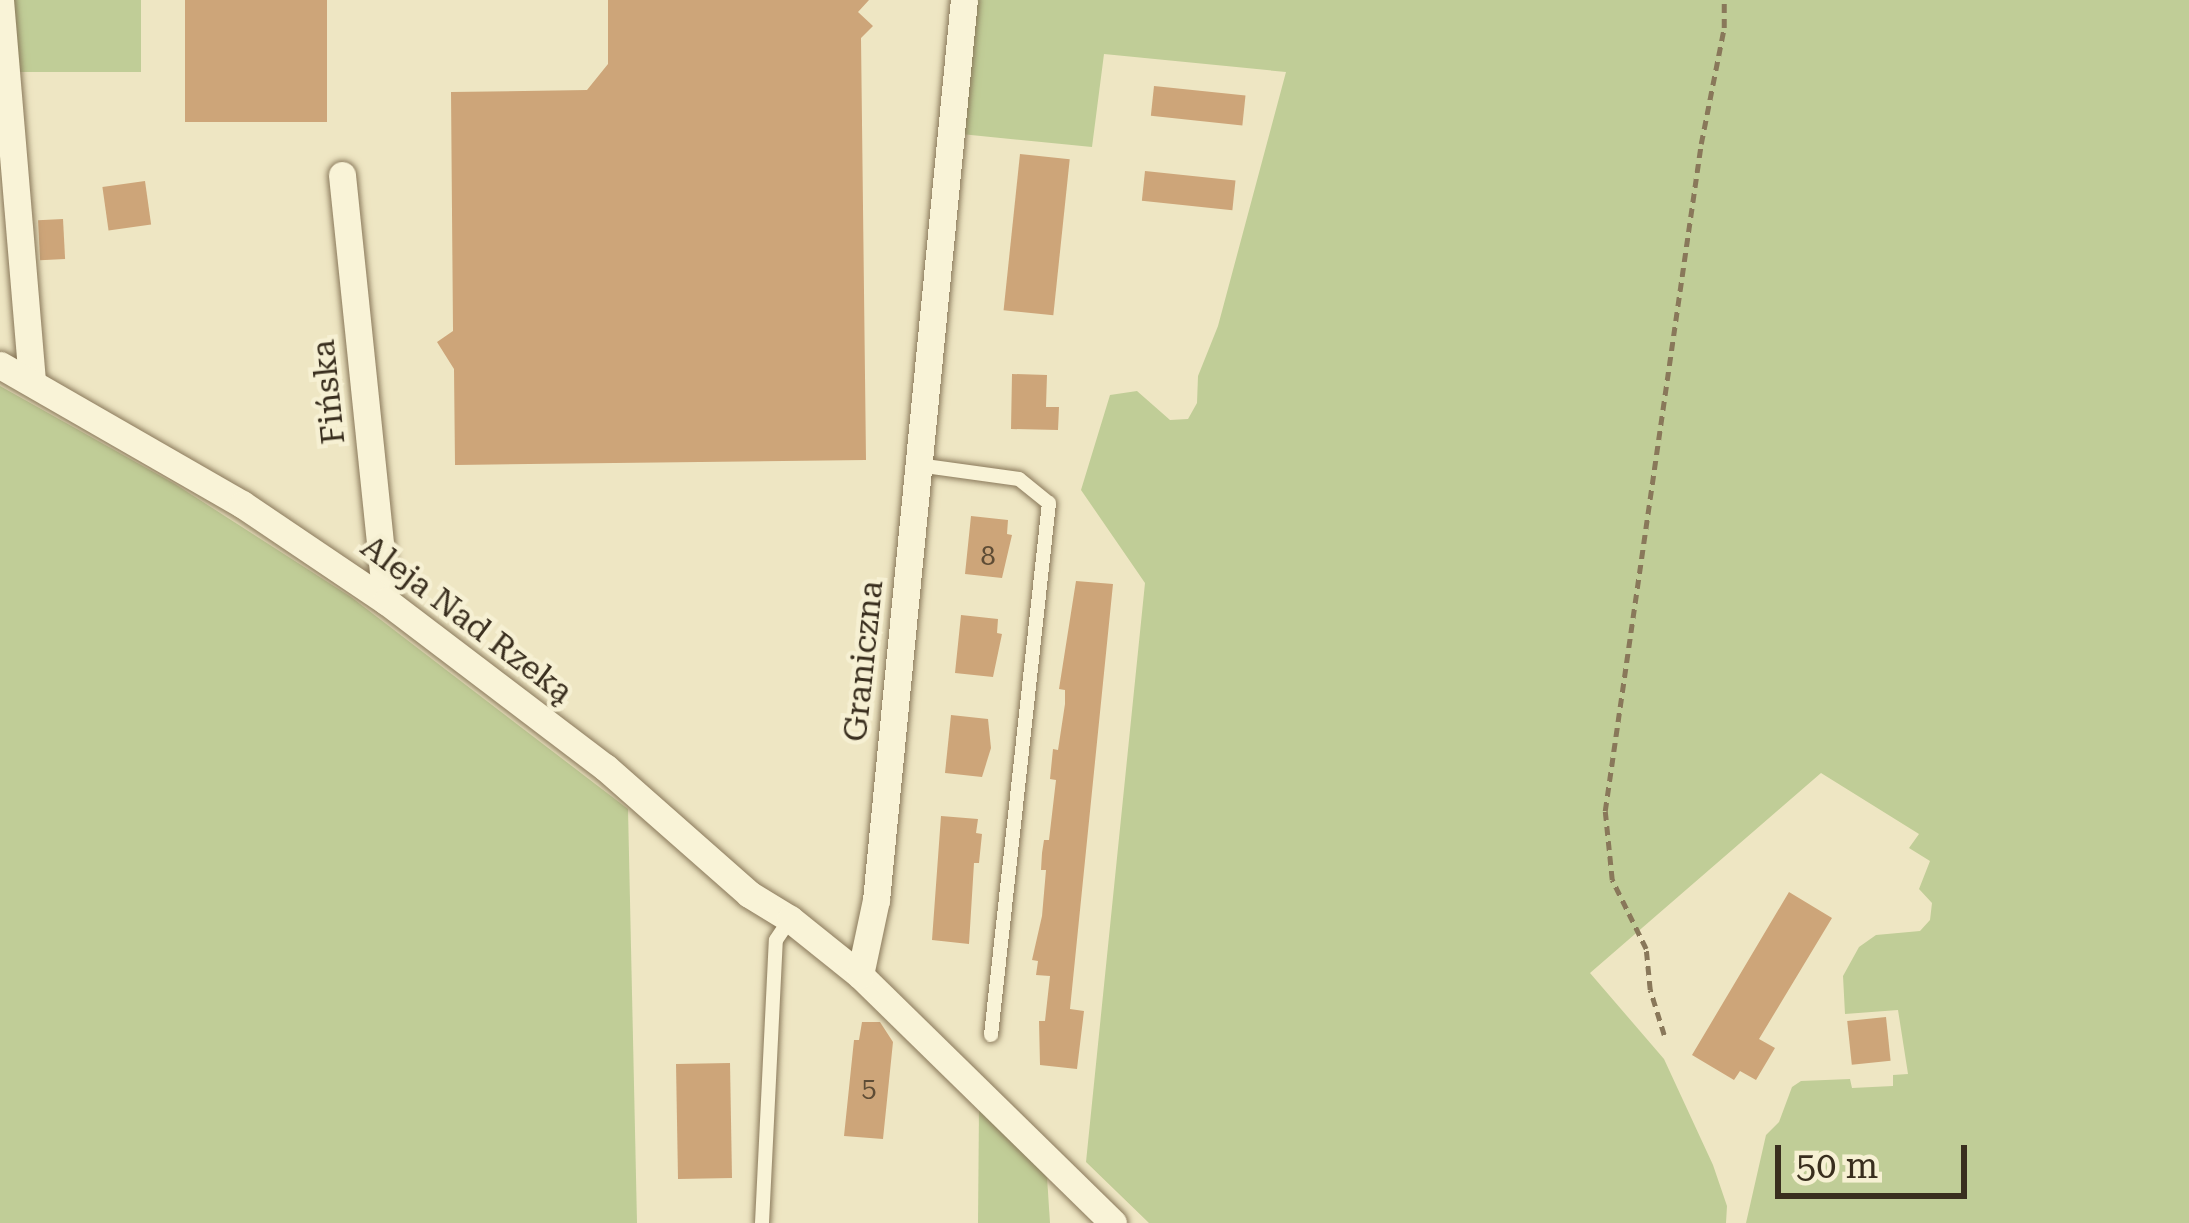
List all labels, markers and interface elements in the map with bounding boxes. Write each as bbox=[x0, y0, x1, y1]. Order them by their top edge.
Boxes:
street label: Fińska bbox=[303, 338, 353, 446]
street label: Aleja Nad Rzeką bbox=[353, 527, 581, 711]
house number: 8 bbox=[980, 541, 996, 573]
street label: Graniczna bbox=[835, 578, 891, 744]
house number: 5 bbox=[861, 1073, 877, 1105]
scale bar bbox=[1781, 1121, 1973, 1195]
text: 50 m bbox=[1796, 1145, 1878, 1187]

